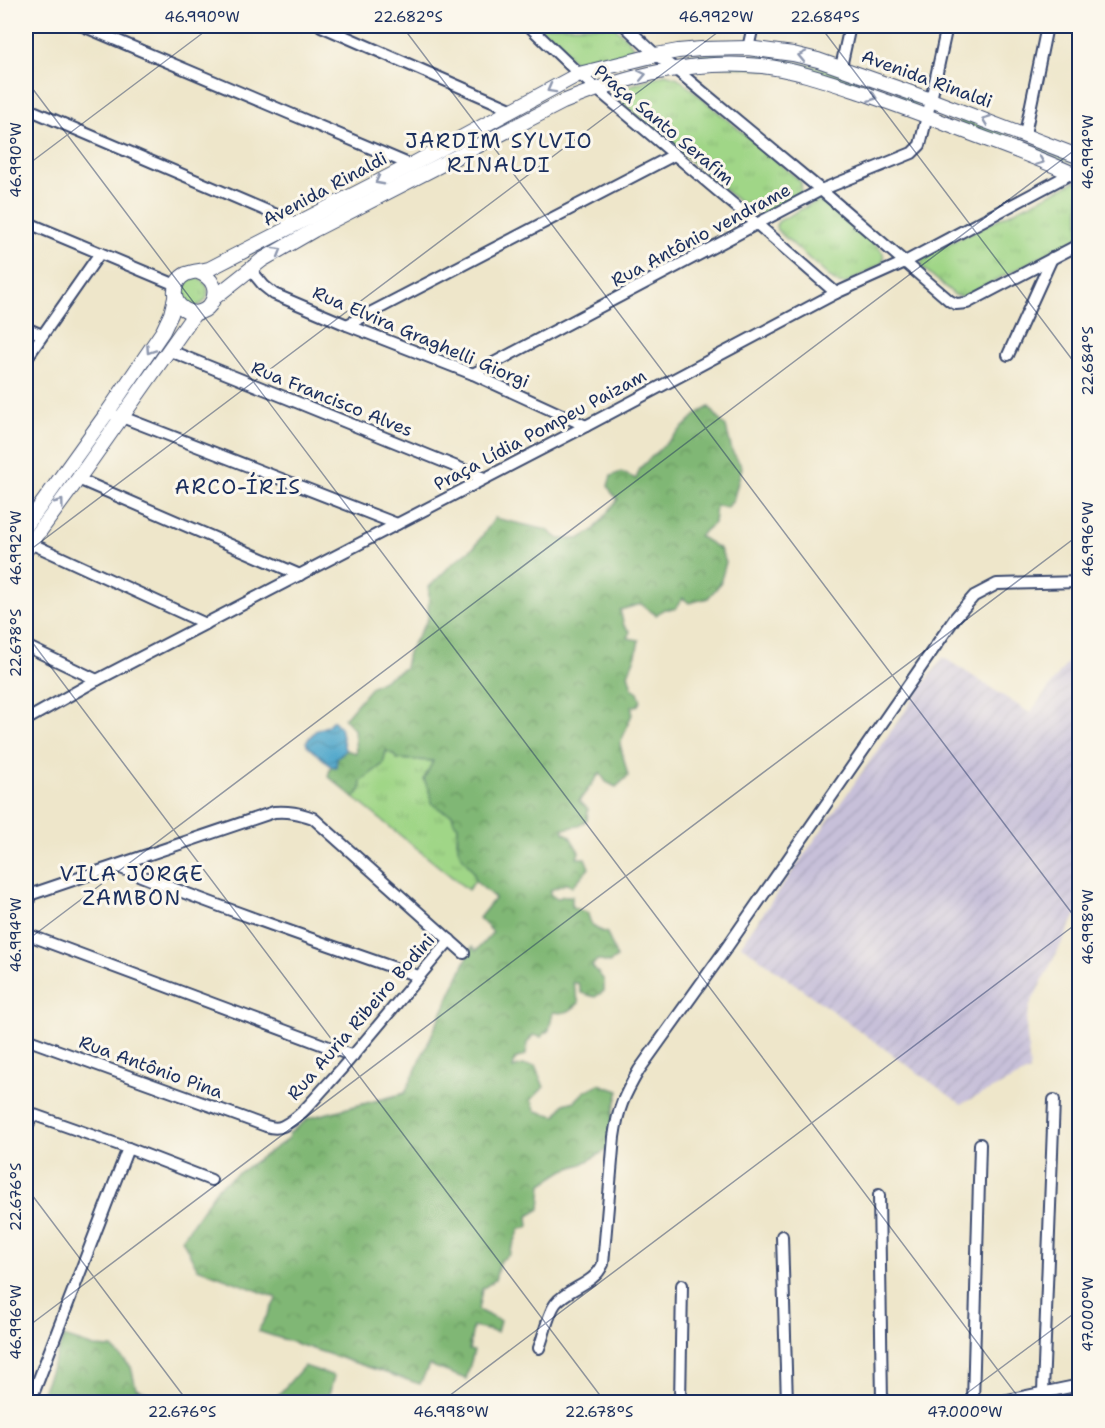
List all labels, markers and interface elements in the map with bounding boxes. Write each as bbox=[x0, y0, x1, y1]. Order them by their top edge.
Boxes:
text: 46.990°W bbox=[164, 7, 240, 27]
text: 22.682°S bbox=[373, 7, 443, 27]
text: 46.992°W bbox=[678, 7, 754, 27]
text: 22.684°S bbox=[790, 7, 860, 27]
street label: Avenida Rinaldi bbox=[858, 44, 996, 114]
one-way arrow bbox=[797, 50, 807, 63]
street label: Praça Santo Serafim bbox=[589, 59, 739, 191]
one-way arrow bbox=[637, 70, 647, 83]
one-way arrow bbox=[547, 82, 557, 93]
one-way arrow bbox=[867, 90, 878, 103]
text: 46.994°W bbox=[1078, 114, 1098, 190]
one-way arrow bbox=[981, 115, 992, 127]
text: 46.990°W bbox=[6, 122, 26, 198]
district label: JARDIM SYLVIO RINALDI bbox=[405, 127, 593, 179]
street label: Avenida Rinaldi bbox=[259, 146, 391, 232]
one-way arrow bbox=[1034, 153, 1045, 166]
one-way arrow bbox=[375, 174, 386, 185]
street label: Rua Antônio vendrame bbox=[607, 177, 795, 293]
one-way arrow bbox=[272, 247, 282, 258]
street label: Rua Elvira Graghelli Giorgi bbox=[309, 280, 533, 394]
text: 22.684°S bbox=[1078, 326, 1098, 396]
one-way arrow bbox=[146, 343, 157, 354]
street label: Rua Francisco Alves bbox=[248, 356, 416, 442]
street label: Praça Lídia Pompeu Paizam bbox=[429, 364, 651, 496]
district label: ARCO-ÍRIS bbox=[175, 472, 301, 501]
one-way arrow bbox=[53, 499, 64, 510]
text: 46.996°W bbox=[1078, 501, 1098, 577]
text: 46.992°W bbox=[6, 510, 26, 586]
text: 22.678°S bbox=[6, 609, 26, 677]
district label: VILA JORGE ZAMBON bbox=[60, 860, 204, 912]
text: 46.998°W bbox=[1078, 889, 1098, 965]
text: 46.994°W bbox=[6, 897, 26, 973]
street label: Rua Auria Ribeiro Bodini bbox=[282, 929, 440, 1105]
street label: Rua Antônio Pina bbox=[76, 1030, 226, 1104]
text: 22.676°S bbox=[6, 1163, 26, 1231]
text: 47.000°W bbox=[1078, 1276, 1098, 1352]
text: 46.996°W bbox=[6, 1284, 26, 1360]
text: 22.676°S bbox=[148, 1402, 216, 1422]
text: 46.998°W bbox=[413, 1402, 489, 1422]
text: 22.678°S bbox=[565, 1402, 633, 1422]
text: 47.000°W bbox=[927, 1402, 1003, 1422]

